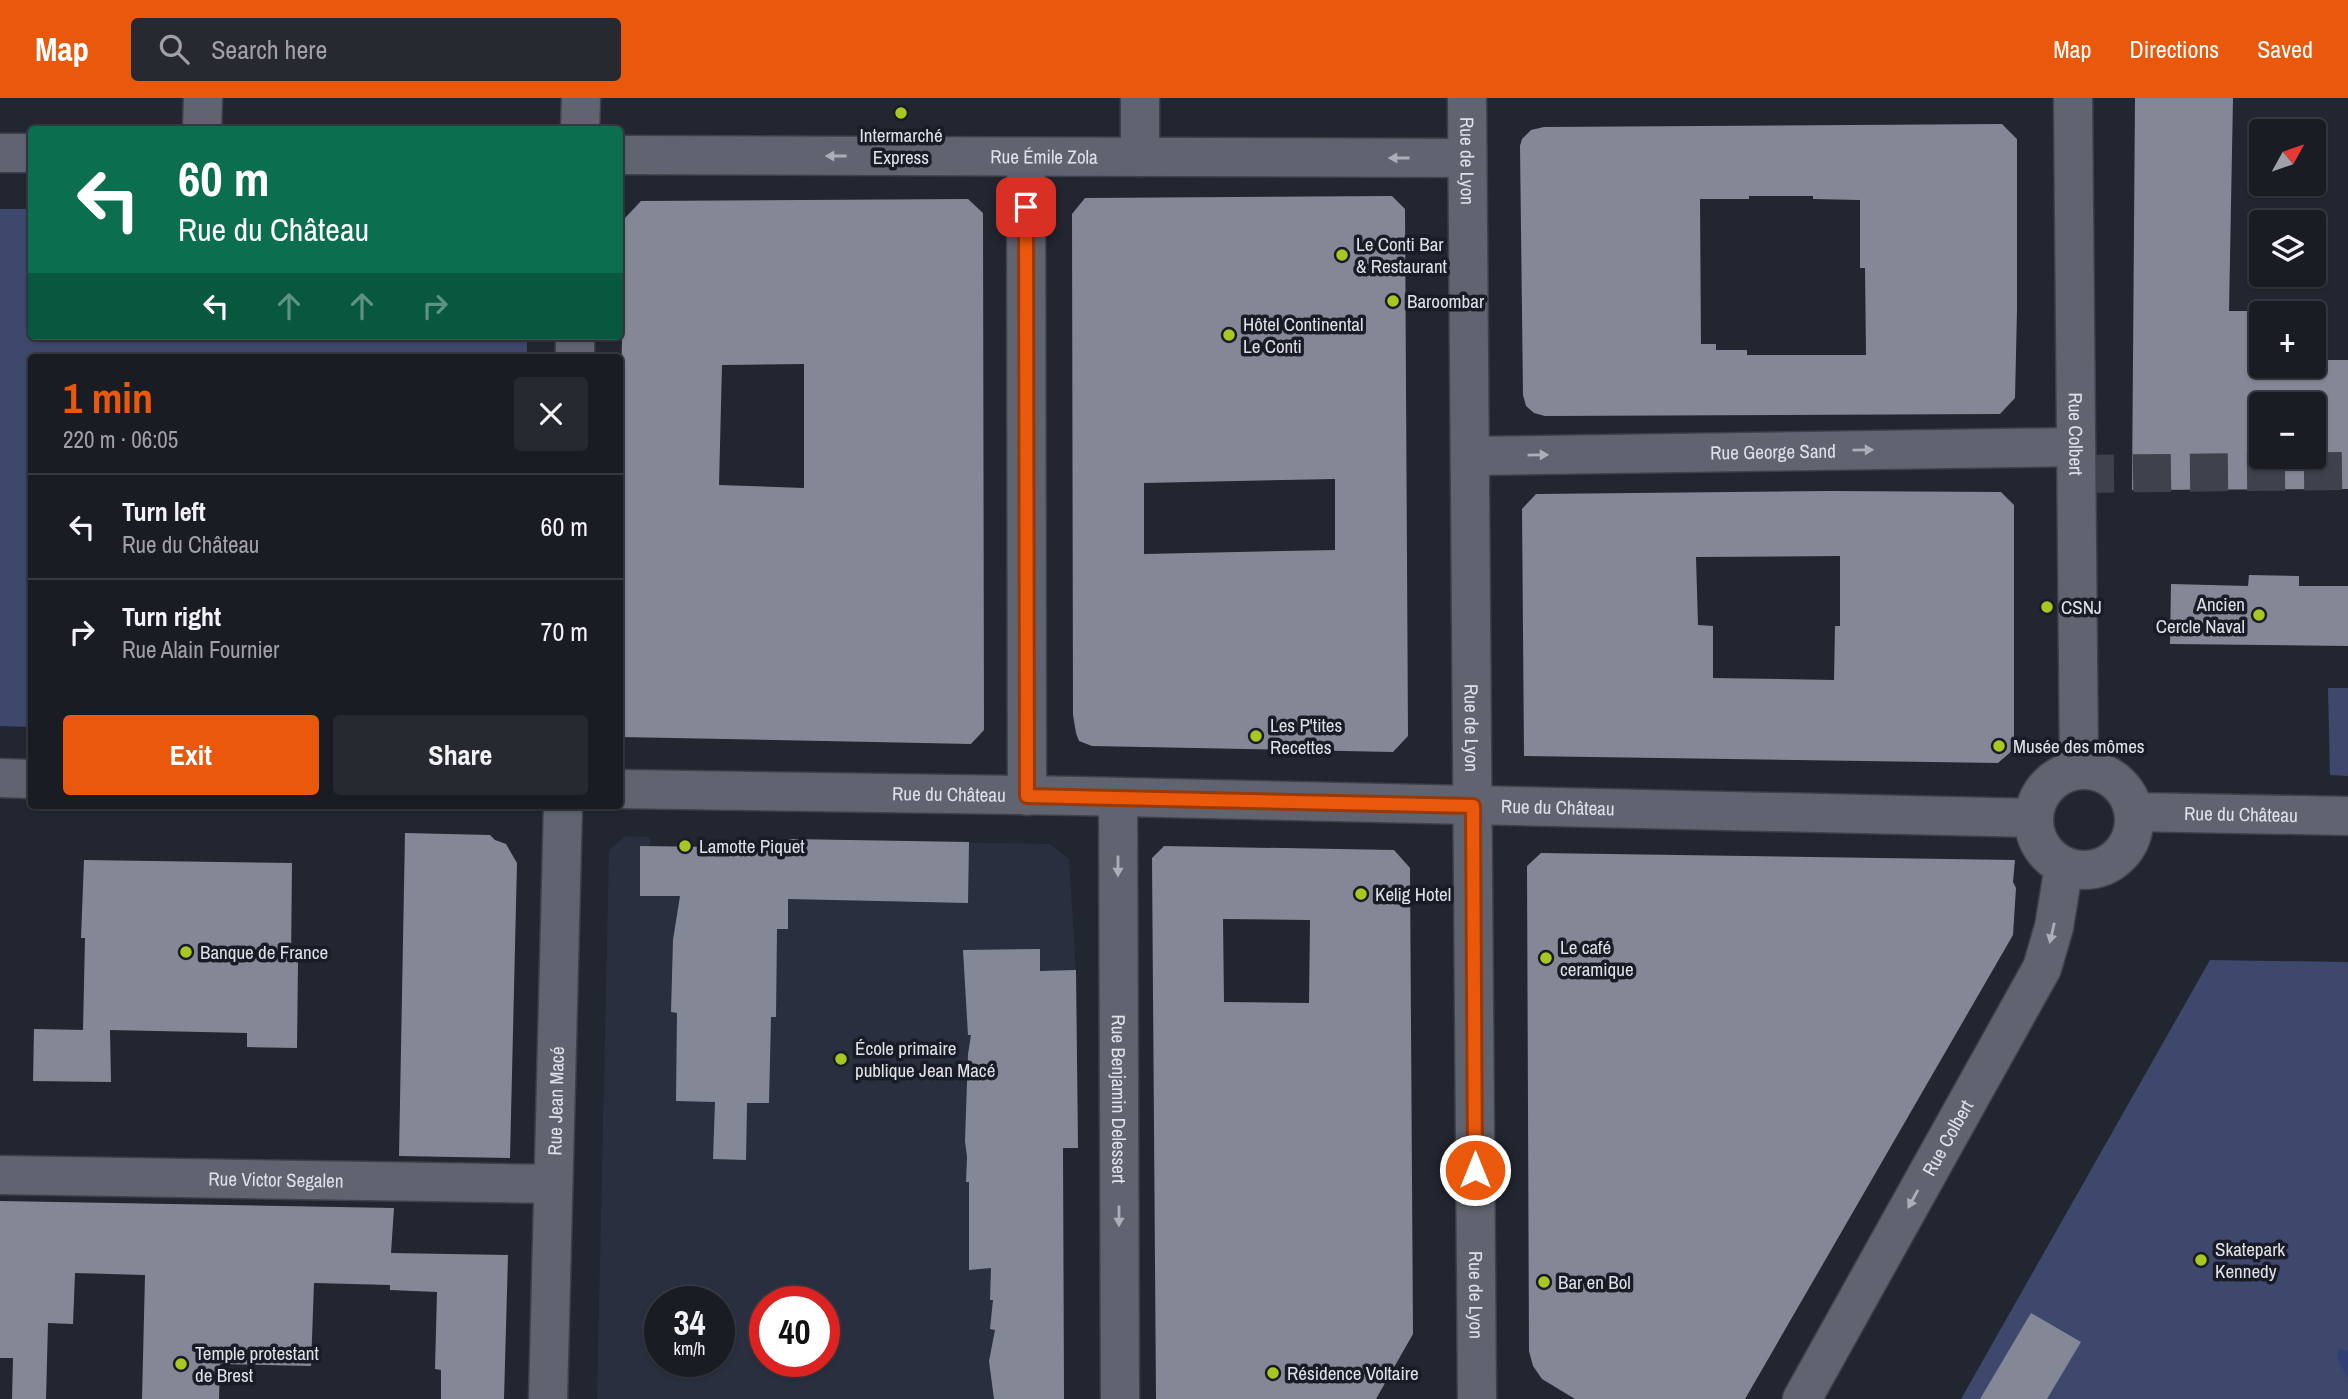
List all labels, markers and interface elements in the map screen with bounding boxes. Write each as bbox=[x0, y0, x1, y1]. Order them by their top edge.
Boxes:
search box bbox=[131, 18, 621, 81]
text: Map bbox=[35, 27, 89, 71]
icon: search bbox=[155, 30, 193, 68]
text: Search here bbox=[211, 32, 327, 67]
text: Map bbox=[2053, 33, 2091, 65]
text: Directions bbox=[2129, 33, 2219, 65]
text: Saved bbox=[2257, 33, 2313, 65]
marker: Intermarché Express bbox=[893, 105, 909, 121]
street label: Rue de Lyon bbox=[1454, 117, 1481, 205]
north arrow bbox=[2249, 119, 2326, 196]
map controls bbox=[2249, 119, 2326, 469]
place label: Intermarché Express bbox=[859, 122, 943, 170]
street label: Rue Émile Zola bbox=[990, 143, 1098, 170]
text: 60 m bbox=[178, 145, 270, 211]
one-way arrow bbox=[824, 150, 846, 162]
one-way arrow bbox=[1388, 152, 1410, 164]
icon: left bbox=[63, 154, 154, 245]
pin bbox=[996, 177, 1056, 237]
icon: arrive bbox=[1007, 188, 1045, 226]
text: Rue du Château bbox=[178, 208, 369, 251]
button: layers bbox=[2249, 210, 2326, 287]
place label: Le Conti Bar & Restaurant bbox=[1356, 231, 1448, 279]
marker: Le Conti Bar & Restaurant bbox=[1334, 247, 1350, 263]
icon: left bbox=[197, 287, 235, 325]
icon: ahead bbox=[270, 287, 308, 325]
icon: ahead bbox=[343, 287, 381, 325]
icon: right bbox=[416, 287, 454, 325]
place label: Baroombar bbox=[1407, 288, 1485, 314]
marker: Baroombar bbox=[1385, 293, 1401, 309]
button: + bbox=[2249, 301, 2326, 378]
place label: Hôtel Continental Le Conti bbox=[1243, 311, 1363, 359]
marker: Hôtel Continental Le Conti bbox=[1221, 327, 1237, 343]
text: 1 min bbox=[63, 370, 153, 426]
button: close bbox=[514, 377, 588, 451]
street label: Rue Colbert bbox=[2063, 392, 2089, 476]
button: − bbox=[2249, 392, 2326, 469]
text: 220 m · 06:05 bbox=[63, 424, 178, 455]
street label: Rue George Sand bbox=[1710, 438, 1836, 465]
one-way arrow bbox=[1853, 444, 1875, 456]
one-way arrow bbox=[1527, 449, 1549, 461]
text: Turn left bbox=[122, 494, 206, 529]
icon: left bbox=[63, 508, 101, 546]
text: 60 m bbox=[541, 509, 588, 544]
text: Rue du Château bbox=[122, 529, 259, 560]
place label: Ancien Cercle Naval bbox=[2156, 591, 2245, 639]
place label: CSNJ bbox=[2061, 594, 2102, 620]
text: Turn right bbox=[122, 599, 221, 634]
marker: CSNJ bbox=[2039, 599, 2055, 615]
marker: Ancien Cercle Naval bbox=[2251, 607, 2267, 623]
icon: right bbox=[63, 613, 101, 651]
text: 70 m bbox=[541, 614, 588, 649]
text: Rue Alain Fournier bbox=[122, 634, 279, 665]
street label: Rue de Lyon bbox=[1459, 684, 1485, 772]
place label: Les P'tites Recettes bbox=[1270, 712, 1342, 760]
button: Exit bbox=[63, 715, 319, 795]
button: Share bbox=[333, 715, 588, 795]
marker: Les P'tites Recettes bbox=[1248, 728, 1264, 744]
place label: Musée des mômes bbox=[2013, 733, 2145, 759]
marker: Musée des mômes bbox=[1991, 738, 2007, 754]
street label: Rue du Château bbox=[892, 780, 1006, 808]
street label: Rue du Château bbox=[1501, 793, 1615, 821]
street label: Rue du Château bbox=[2184, 800, 2298, 828]
place label: Lamotte Piquet bbox=[699, 833, 805, 859]
marker: Lamotte Piquet bbox=[677, 838, 693, 854]
one-way arrow bbox=[1112, 855, 1123, 877]
place label: Kelig Hotel bbox=[1375, 881, 1451, 907]
marker: Kelig Hotel bbox=[1353, 886, 1369, 902]
one-way arrow bbox=[2047, 923, 2058, 945]
place label: Le café ceramique bbox=[1560, 934, 1634, 982]
place label: Banque de France bbox=[200, 939, 328, 965]
marker: Banque de France bbox=[178, 944, 194, 960]
marker: Le café ceramique bbox=[1538, 950, 1554, 966]
street label: Rue Benjamin Delessert bbox=[1106, 1014, 1132, 1184]
place label: École primaire publique Jean Macé bbox=[855, 1035, 995, 1083]
street label: Rue Jean Macé bbox=[541, 1046, 570, 1156]
marker: École primaire publique Jean Macé bbox=[833, 1051, 849, 1067]
street label: Rue Colbert bbox=[1916, 1095, 1979, 1180]
position arrow bbox=[1438, 1133, 1512, 1207]
street label: Rue Victor Segalen bbox=[208, 1165, 344, 1194]
one-way arrow bbox=[1907, 1190, 1919, 1209]
one-way arrow bbox=[1113, 1205, 1125, 1227]
place label: Skatepark Kennedy bbox=[2215, 1236, 2285, 1284]
street label: Rue de Lyon bbox=[1463, 1251, 1490, 1339]
marker: Skatepark Kennedy bbox=[2193, 1252, 2209, 1268]
place label: Bar en Bol bbox=[1558, 1269, 1631, 1295]
marker: Bar en Bol bbox=[1536, 1274, 1552, 1290]
speed limit sign: 40 bbox=[749, 1286, 840, 1377]
text: 34 bbox=[674, 1299, 705, 1346]
text: km/h bbox=[674, 1336, 706, 1361]
place label: Temple protestant de Brest bbox=[195, 1340, 320, 1388]
marker: Temple protestant de Brest bbox=[173, 1356, 189, 1372]
place label: Résidence Voltaire bbox=[1287, 1360, 1419, 1386]
marker: Résidence Voltaire bbox=[1265, 1365, 1281, 1381]

